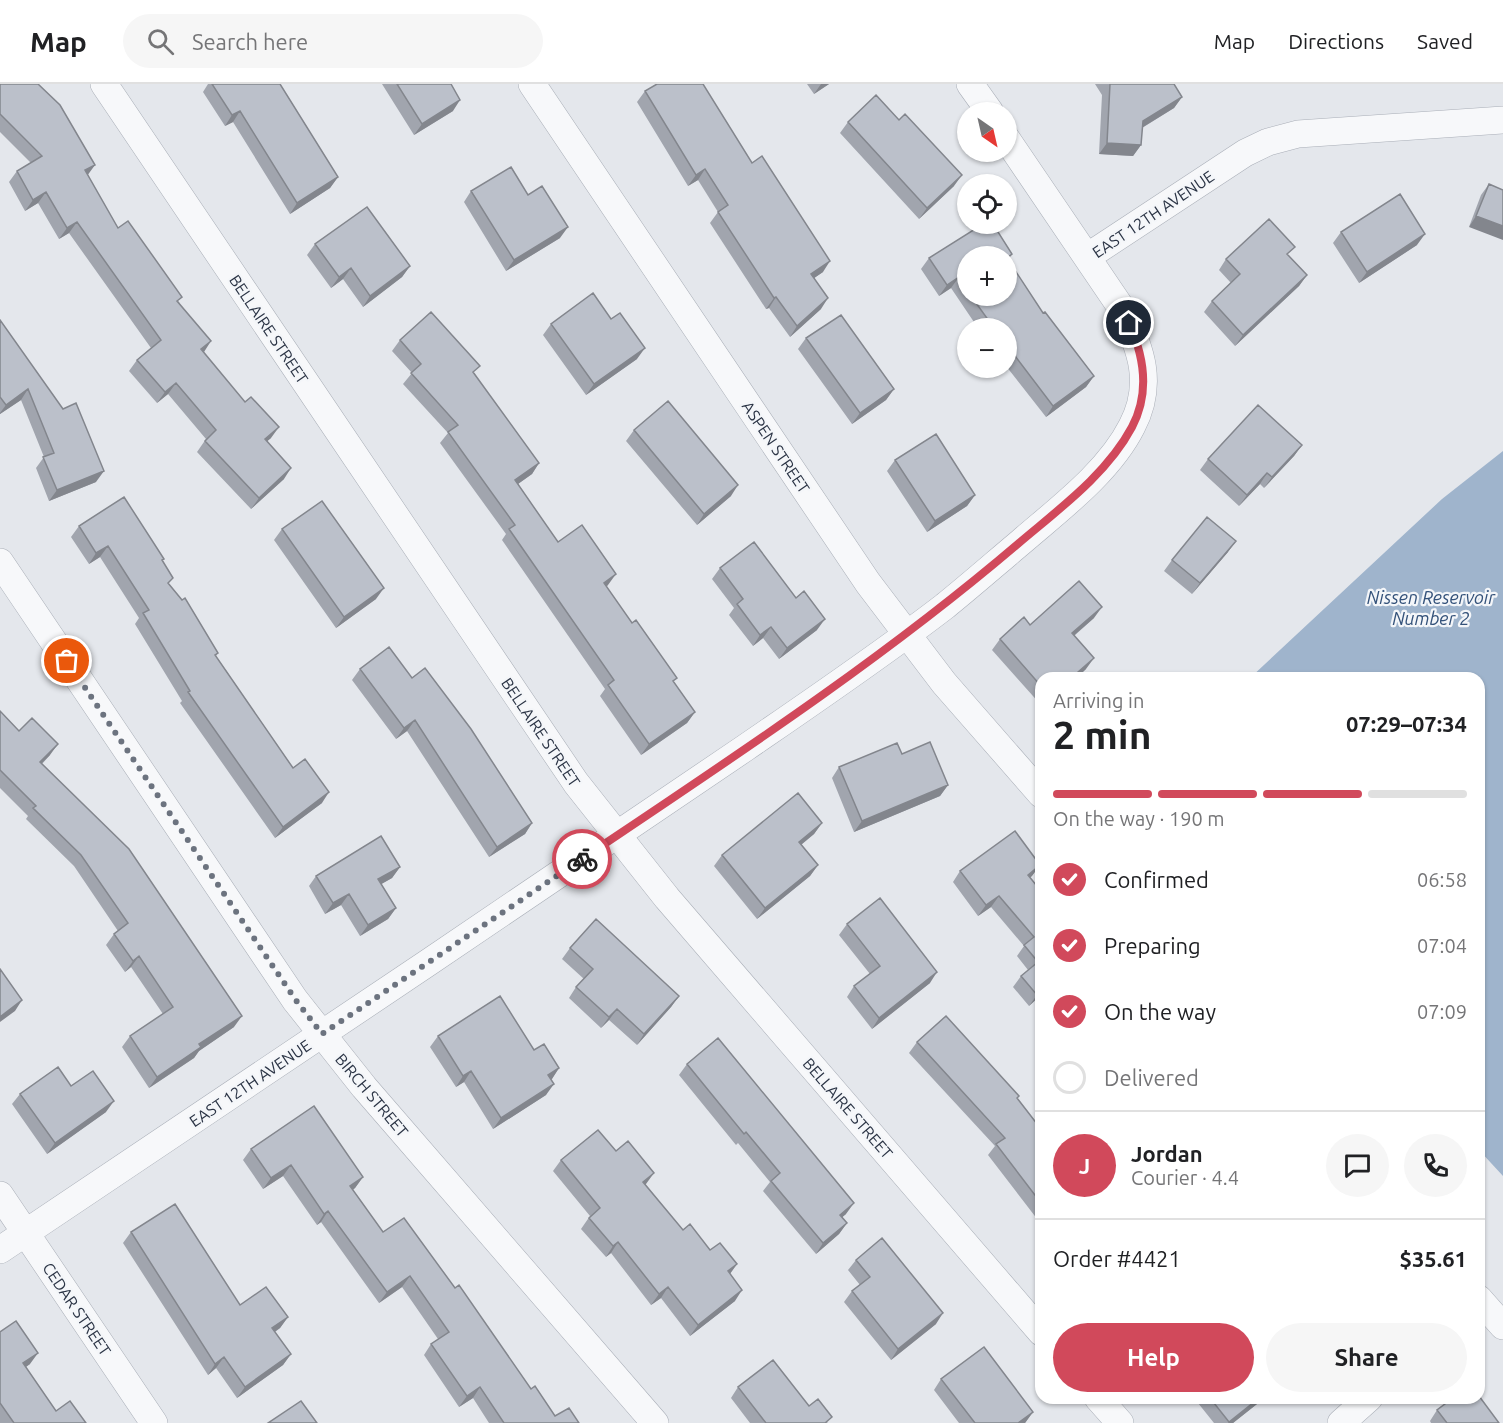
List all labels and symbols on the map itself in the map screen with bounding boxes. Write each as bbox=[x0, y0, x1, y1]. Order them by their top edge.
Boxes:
north arrow bbox=[957, 102, 1017, 162]
street label: EAST 12TH AVENUE bbox=[1089, 167, 1217, 261]
street label: BELLAIRE STREET bbox=[226, 271, 312, 387]
pin bbox=[1103, 297, 1154, 348]
street label: ASPEN STREET bbox=[739, 398, 813, 496]
water label: Nissen Reservoir Number 2 bbox=[1367, 587, 1496, 628]
pin bbox=[41, 635, 92, 686]
street label: BELLAIRE STREET bbox=[498, 674, 584, 790]
courier bbox=[552, 829, 612, 889]
street label: EAST 12TH AVENUE bbox=[186, 1036, 314, 1130]
street label: BIRCH STREET bbox=[332, 1050, 412, 1140]
street label: BELLAIRE STREET bbox=[800, 1054, 897, 1162]
street label: CEDAR STREET bbox=[39, 1259, 115, 1359]

